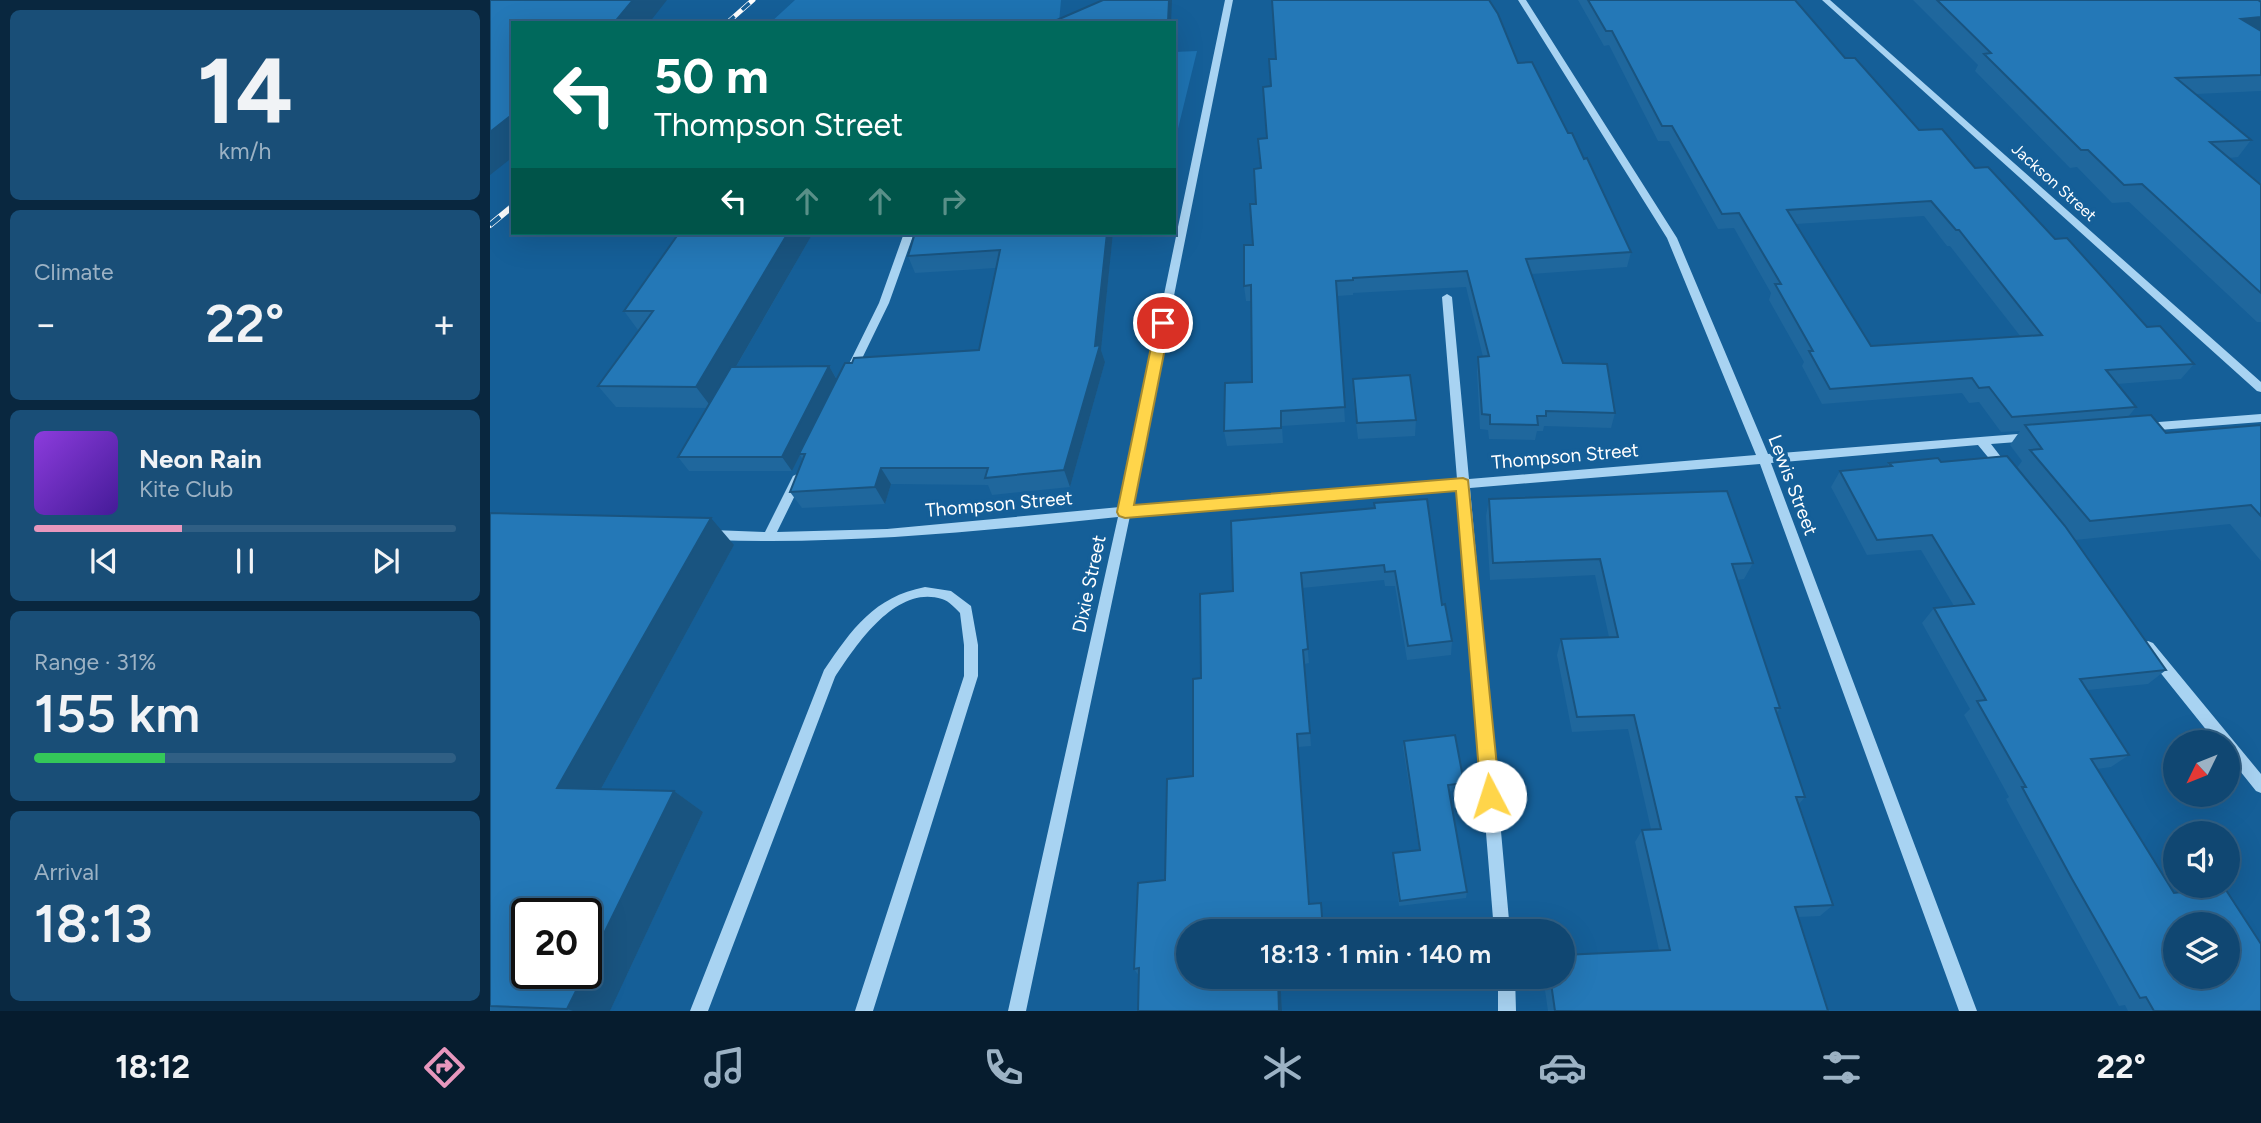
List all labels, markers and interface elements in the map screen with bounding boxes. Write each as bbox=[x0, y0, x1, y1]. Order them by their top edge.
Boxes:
text: 14 bbox=[197, 37, 293, 146]
text: 50 m bbox=[654, 46, 769, 105]
icon: left bbox=[539, 49, 630, 140]
text: Thompson Street bbox=[654, 106, 903, 144]
text: km/h bbox=[219, 137, 271, 165]
street label: Jackson Street bbox=[2008, 139, 2100, 225]
icon: left bbox=[715, 182, 753, 220]
icon: ahead bbox=[788, 182, 826, 220]
icon: ahead bbox=[861, 182, 899, 220]
icon: right bbox=[934, 182, 972, 220]
text: Climate bbox=[34, 258, 113, 286]
text: 22° bbox=[206, 293, 284, 355]
pin bbox=[1133, 293, 1193, 353]
text: − bbox=[34, 301, 58, 347]
text: + bbox=[432, 301, 456, 347]
icon: arrive bbox=[1144, 304, 1182, 342]
street label: Lewis Street bbox=[1763, 431, 1823, 539]
street label: Thompson Street bbox=[1490, 438, 1640, 474]
text: Neon Rain bbox=[139, 443, 262, 475]
text: Kite Club bbox=[139, 475, 233, 503]
street label: Thompson Street bbox=[924, 486, 1074, 522]
street label: Dixie Street bbox=[1067, 533, 1111, 635]
icon: previous bbox=[85, 542, 123, 580]
icon: pause bbox=[226, 542, 264, 580]
icon: next bbox=[367, 542, 405, 580]
text: Range · 31% bbox=[34, 648, 156, 676]
text: 155 km bbox=[34, 683, 200, 745]
north arrow bbox=[2163, 730, 2240, 807]
map controls bbox=[2163, 730, 2240, 989]
position arrow bbox=[1453, 759, 1527, 833]
button: sound bbox=[2163, 821, 2240, 898]
text: Arrival bbox=[34, 858, 99, 886]
text: 18:13 bbox=[34, 893, 153, 955]
speed limit sign: 20 bbox=[511, 898, 602, 989]
button: layers bbox=[2163, 912, 2240, 989]
text: 18:13 · 1 min · 140 m bbox=[1260, 938, 1491, 970]
icon: directions bbox=[420, 1043, 469, 1092]
icon: music bbox=[700, 1043, 749, 1092]
icon: phone bbox=[979, 1043, 1028, 1092]
icon: climate bbox=[1258, 1043, 1307, 1092]
icon: car bbox=[1538, 1043, 1587, 1092]
icon: filters bbox=[1817, 1043, 1866, 1092]
text: 18:12 bbox=[115, 1048, 190, 1086]
text: 22° bbox=[2097, 1048, 2146, 1086]

